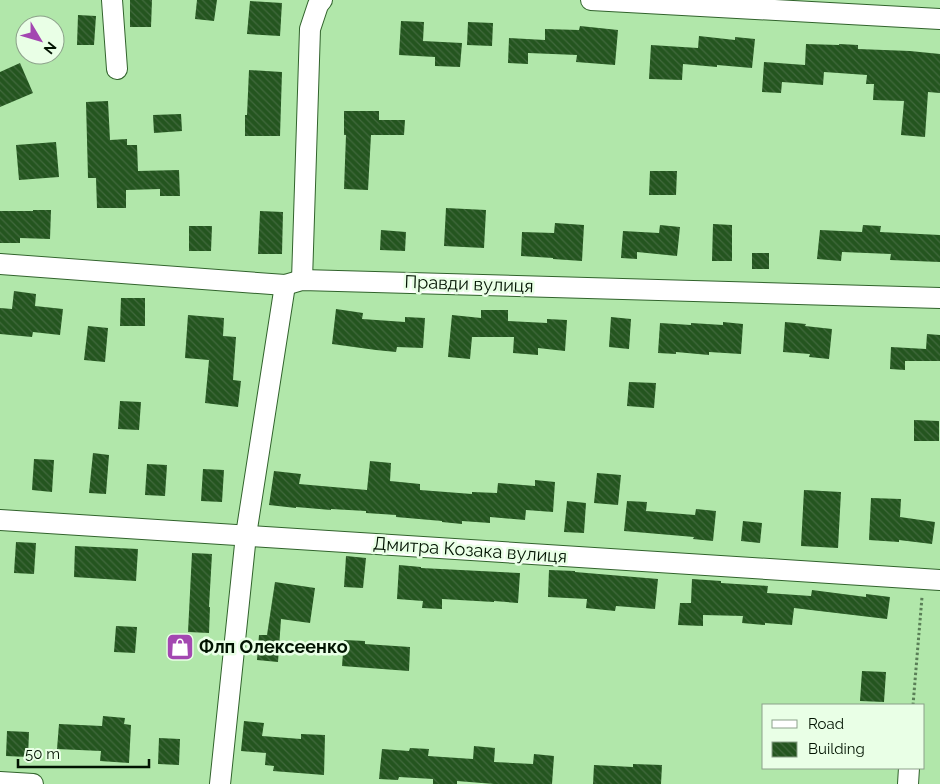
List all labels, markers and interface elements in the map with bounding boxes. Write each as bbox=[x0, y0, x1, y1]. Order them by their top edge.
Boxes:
north arrow bbox=[15, 15, 65, 65]
text: N bbox=[41, 39, 60, 57]
street label: Правди вулиця bbox=[404, 271, 534, 296]
street label: Дмитра Козака вулиця bbox=[372, 532, 568, 567]
shop icon: Флп Олексеенко bbox=[165, 632, 195, 662]
place label: Флп Олексеенко bbox=[199, 636, 348, 657]
legend bbox=[762, 704, 925, 769]
text: Road bbox=[808, 715, 844, 733]
scale bar bbox=[18, 736, 149, 768]
text: Building bbox=[808, 740, 865, 758]
text: 50 m bbox=[25, 745, 60, 763]

